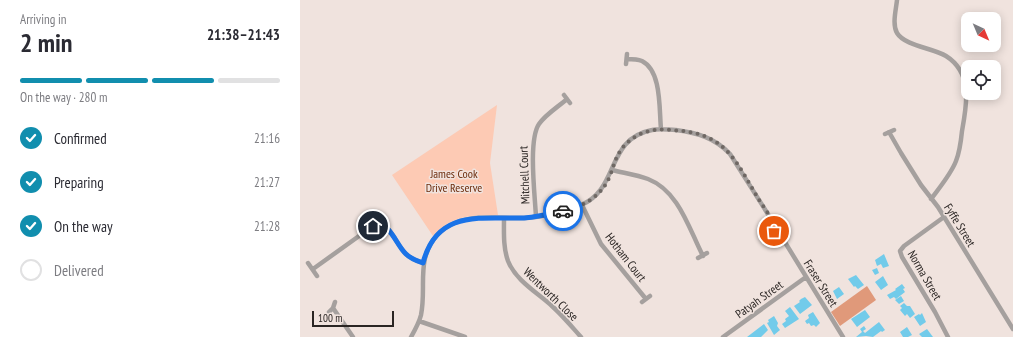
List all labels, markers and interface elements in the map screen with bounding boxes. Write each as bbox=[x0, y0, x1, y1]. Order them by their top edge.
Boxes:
text: Arriving in bbox=[20, 11, 67, 28]
north arrow bbox=[961, 12, 1001, 52]
map controls bbox=[961, 12, 1001, 100]
text: 21:38–21:43 bbox=[207, 25, 280, 44]
text: 2 min bbox=[20, 26, 73, 59]
button: locate bbox=[961, 60, 1001, 100]
text: On the way · 280 m bbox=[20, 89, 107, 106]
icon: check bbox=[20, 127, 42, 149]
text: Confirmed bbox=[54, 129, 107, 148]
text: 21:16 bbox=[254, 130, 280, 147]
street label: Mitchell Court bbox=[515, 145, 533, 205]
park label: James Cook Drive Reserve bbox=[426, 166, 482, 195]
icon: check bbox=[20, 171, 42, 193]
text: Preparing bbox=[54, 173, 104, 192]
text: 21:27 bbox=[254, 174, 280, 191]
courier bbox=[543, 191, 583, 231]
icon: car bbox=[552, 200, 574, 222]
street label: Fyffe Street bbox=[941, 201, 979, 250]
pin bbox=[356, 209, 390, 243]
pin bbox=[757, 214, 791, 248]
icon: check bbox=[20, 215, 42, 237]
icon: home bbox=[362, 215, 384, 237]
text: On the way bbox=[54, 217, 113, 236]
text: 21:28 bbox=[254, 218, 280, 235]
icon: bag bbox=[763, 220, 785, 242]
street label: Hotham Court bbox=[602, 230, 650, 285]
street label: Norma Street bbox=[905, 247, 946, 303]
street label: Fraser Street bbox=[801, 257, 842, 310]
text: Delivered bbox=[54, 261, 104, 280]
street label: Wentworth Close bbox=[520, 264, 582, 324]
street label: Patyah Street bbox=[732, 276, 786, 321]
scale bar bbox=[312, 309, 394, 328]
text: 100 m bbox=[318, 311, 342, 325]

